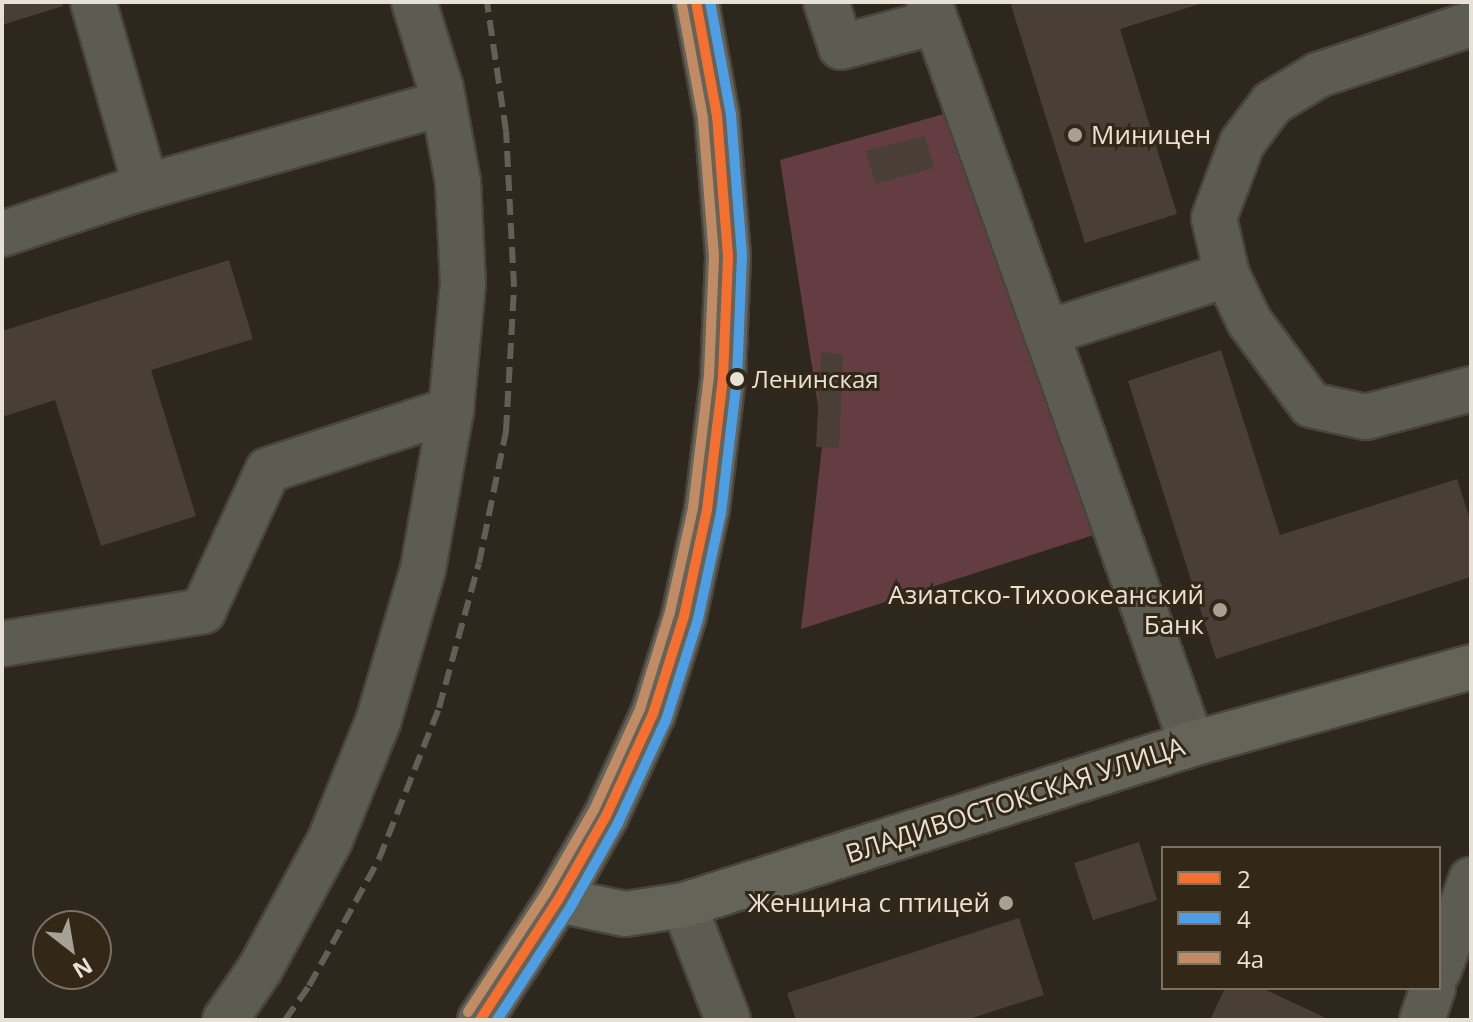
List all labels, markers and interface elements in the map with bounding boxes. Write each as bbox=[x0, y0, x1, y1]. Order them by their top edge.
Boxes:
place label: Миницен bbox=[1091, 119, 1211, 151]
marker: Миницен bbox=[1066, 126, 1084, 144]
place label: Ленинская bbox=[752, 365, 879, 393]
marker: Ленинская bbox=[729, 371, 745, 387]
place label: Азиатско-Тихоокеанский Банк bbox=[888, 579, 1204, 640]
marker: Азиатско-Тихоокеанский Банк bbox=[1211, 601, 1229, 619]
street label: ВЛАДИВОСТОКСКАЯ УЛИЦА bbox=[842, 730, 1188, 870]
legend bbox=[1161, 846, 1441, 990]
text: 2 bbox=[1237, 862, 1251, 895]
place label: Женщина с птицей bbox=[748, 887, 990, 919]
marker: Женщина с птицей bbox=[997, 894, 1015, 912]
text: 4 bbox=[1237, 902, 1251, 935]
north arrow bbox=[32, 910, 112, 990]
text: 4а bbox=[1237, 942, 1264, 975]
text: N bbox=[68, 951, 99, 986]

